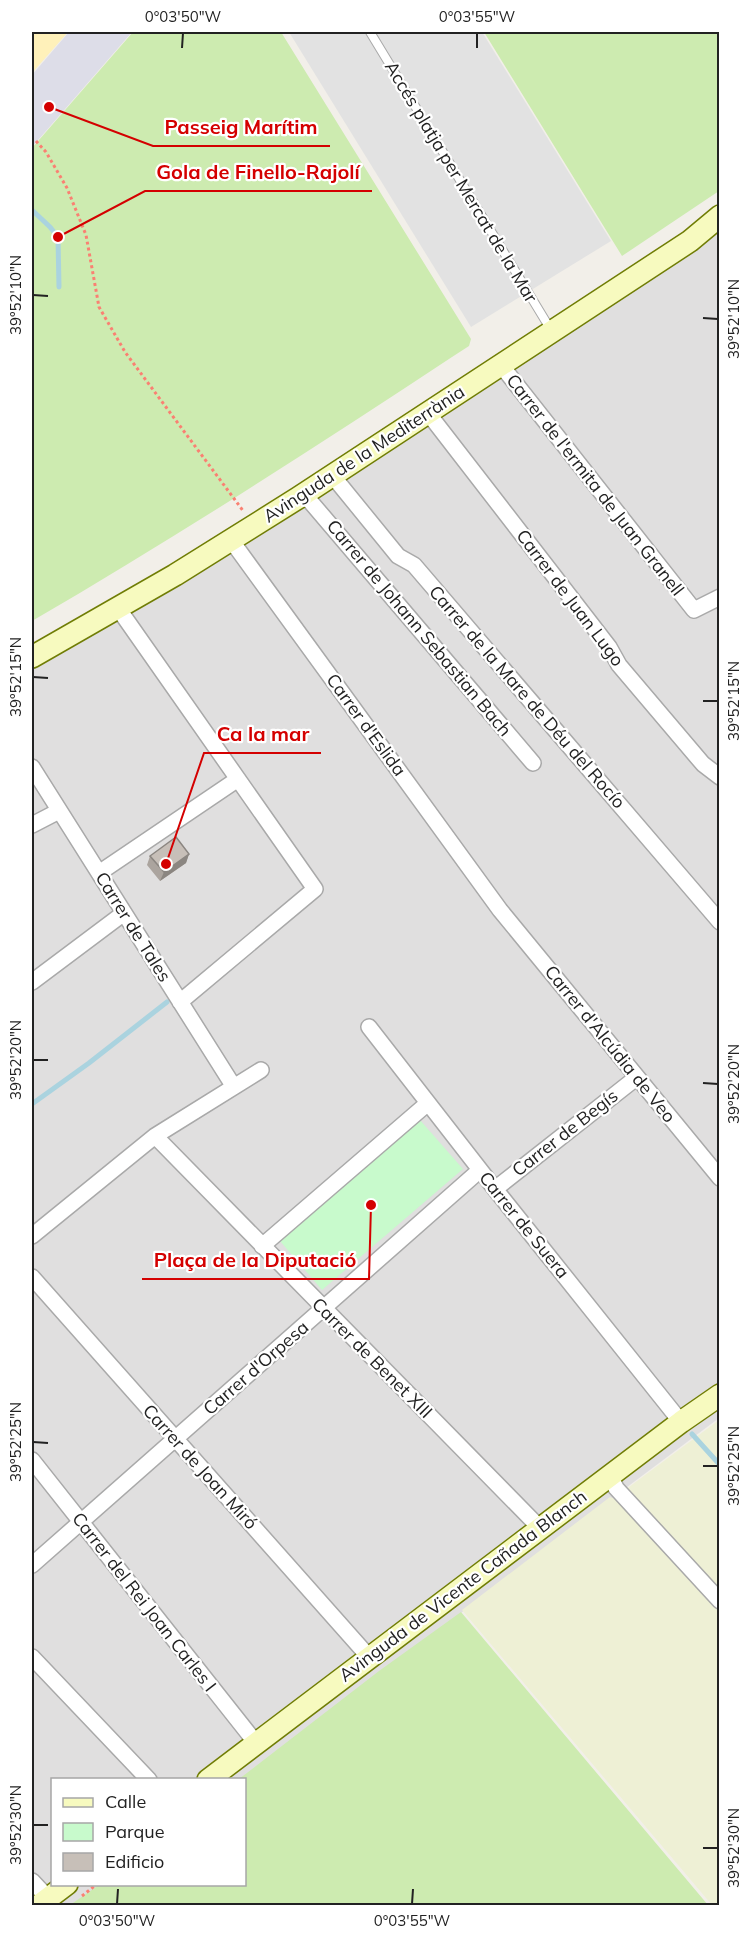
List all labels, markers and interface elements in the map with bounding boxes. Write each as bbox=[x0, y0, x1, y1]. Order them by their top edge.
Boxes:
text: 0°03'50"W bbox=[145, 7, 222, 26]
text: 0°03'55"W bbox=[439, 7, 516, 26]
street label: Accés platja per Mercat de la Mar bbox=[380, 57, 543, 307]
callout: Passeig Marítim bbox=[153, 108, 330, 146]
text: Passeig Marítim bbox=[164, 114, 318, 139]
callout: Gola de Finello-Rajolí bbox=[145, 153, 372, 191]
text: Gola de Finello-Rajolí bbox=[156, 159, 361, 184]
text: 39°52'10"N bbox=[6, 255, 25, 335]
text: 39°52'10"N bbox=[724, 279, 743, 359]
street label: Carrer de l'ermita de Juan Granell bbox=[502, 369, 689, 600]
street label: Avinguda de la Mediterrània bbox=[259, 380, 469, 527]
street label: Carrer de Johann Sebastian Bach bbox=[322, 515, 517, 741]
street label: Carrer de Juan Lugo bbox=[511, 525, 629, 671]
street label: Carrer de la Mare de Déu del Rocío bbox=[424, 580, 631, 813]
text: 39°52'15"N bbox=[6, 637, 25, 717]
text: 39°52'15"N bbox=[724, 661, 743, 741]
street label: Carrer d'Eslida bbox=[322, 669, 411, 780]
callout: Ca la mar bbox=[204, 715, 321, 753]
text: Ca la mar bbox=[217, 721, 309, 746]
street label: Carrer de Tales bbox=[90, 867, 176, 986]
street label: Carrer d'Alcúdia de Veo bbox=[540, 960, 681, 1127]
text: 39°52'20"N bbox=[6, 1020, 25, 1100]
text: 39°52'20"N bbox=[724, 1044, 743, 1124]
street label: Carrer de Begís bbox=[507, 1084, 622, 1181]
street label: Carrer de Suera bbox=[474, 1167, 574, 1283]
callout: Plaça de la Diputació bbox=[142, 1241, 369, 1279]
text: Plaça de la Diputació bbox=[154, 1247, 356, 1272]
street label: Carrer de Benet XIII bbox=[307, 1293, 437, 1423]
street label: Carrer d'Orpesa bbox=[198, 1316, 313, 1420]
street label: Carrer de Joan Miró bbox=[138, 1399, 263, 1534]
text: 39°52'25"N bbox=[6, 1402, 25, 1482]
text: 39°52'25"N bbox=[724, 1426, 743, 1506]
street label: Avinguda de Vicente Cañada Blanch bbox=[334, 1485, 591, 1686]
street label: Carrer del Rei Joan Carles I bbox=[67, 1507, 222, 1696]
legend bbox=[51, 1778, 246, 1886]
text: 39°52'30"N bbox=[6, 1785, 25, 1865]
text: Calle bbox=[105, 1790, 146, 1813]
text: 39°52'30"N bbox=[724, 1808, 743, 1888]
text: Parque bbox=[105, 1820, 164, 1843]
text: Edificio bbox=[105, 1850, 164, 1873]
text: 0°03'50"W bbox=[79, 1911, 156, 1930]
text: 0°03'55"W bbox=[374, 1911, 451, 1930]

